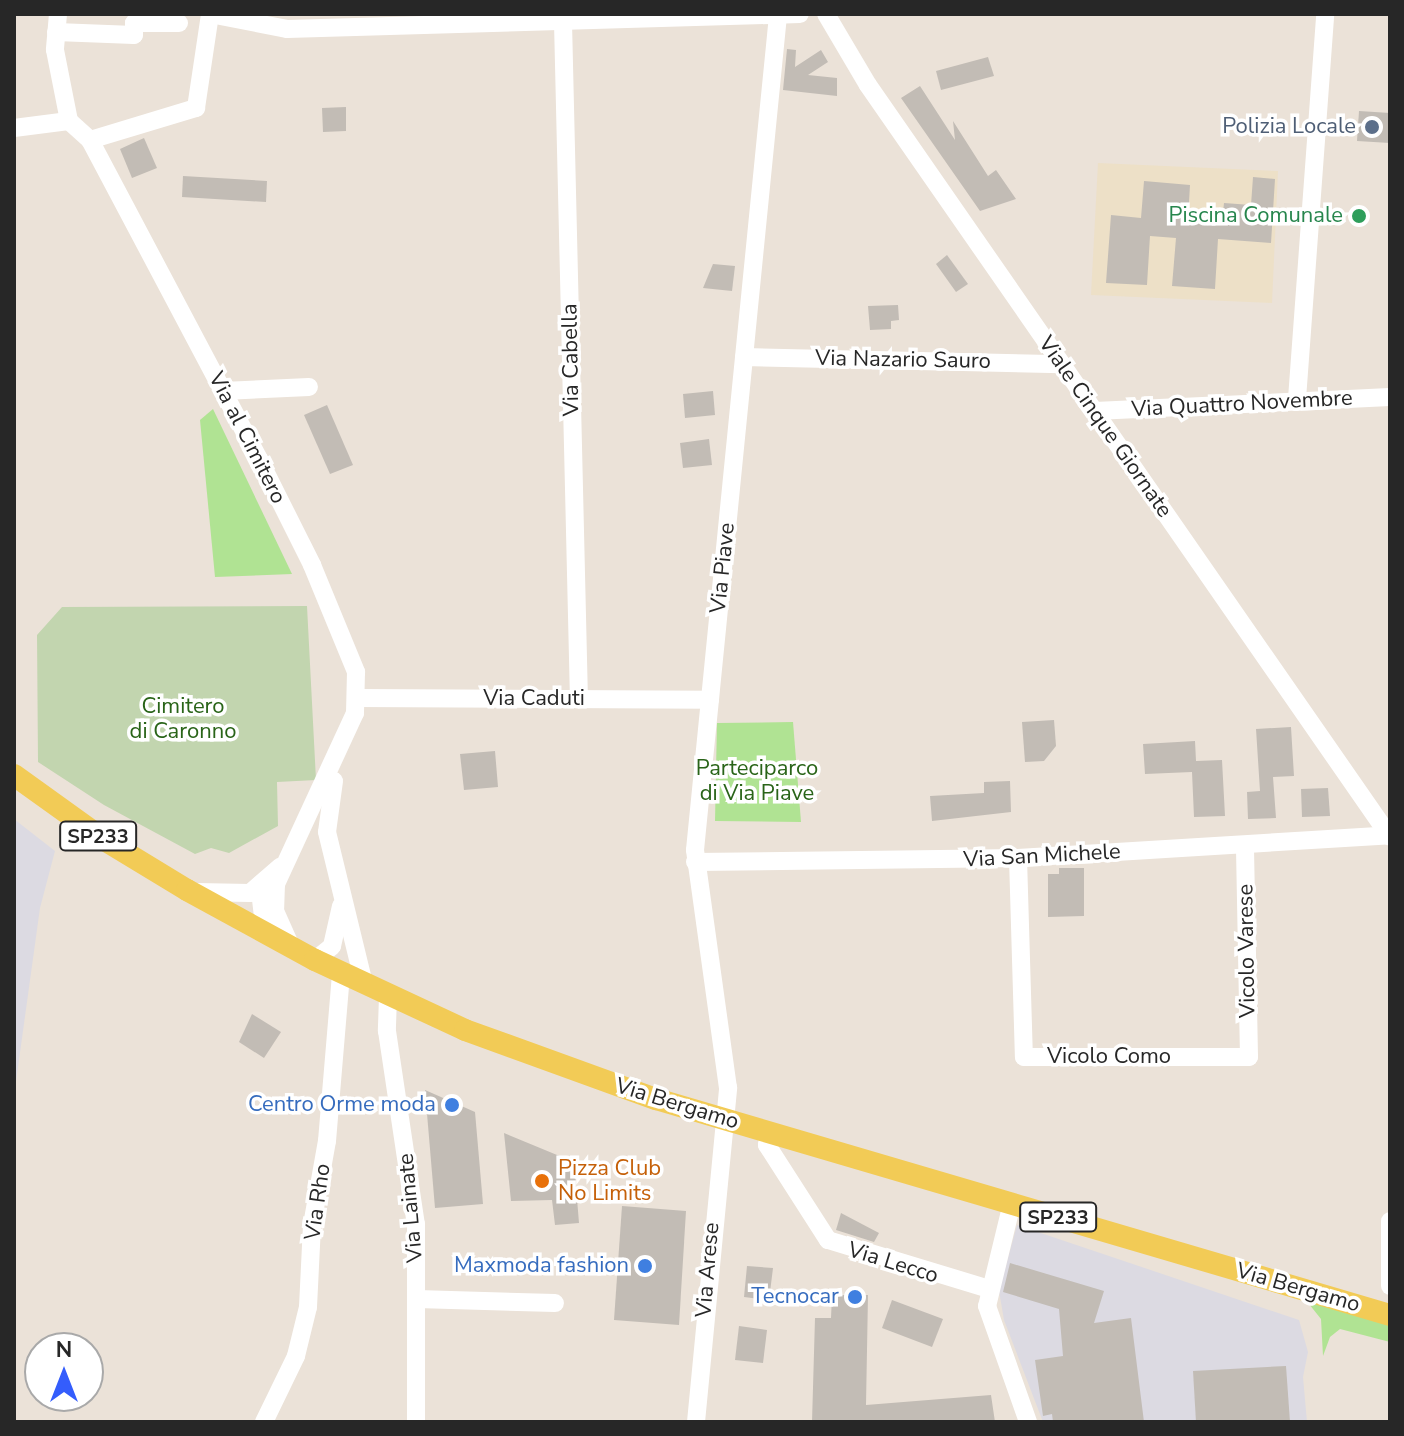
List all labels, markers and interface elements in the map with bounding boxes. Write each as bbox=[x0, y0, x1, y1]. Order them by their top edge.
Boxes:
place label: Polizia Locale bbox=[1222, 114, 1356, 140]
marker: Polizia Locale bbox=[1363, 118, 1381, 136]
place label: Piscina Comunale bbox=[1169, 203, 1343, 229]
marker: Piscina Comunale bbox=[1350, 207, 1368, 225]
street label: Via Cabella bbox=[557, 303, 585, 417]
street label: Viale Cinque Giornate bbox=[1032, 331, 1178, 523]
street label: Via Nazario Sauro bbox=[815, 345, 991, 375]
street label: Via al Cimitero bbox=[202, 368, 292, 508]
street label: Via Quattro Novembre bbox=[1131, 385, 1353, 423]
street label: Via Piave bbox=[705, 521, 741, 615]
street label: Via Caduti bbox=[483, 686, 585, 712]
park label: Cimitero di Caronno bbox=[130, 693, 236, 744]
park label: Parteciparco di Via Piave bbox=[696, 755, 818, 806]
road number: SP233 bbox=[58, 820, 138, 852]
street label: Via San Michele bbox=[963, 839, 1121, 873]
street label: Vicolo Varese bbox=[1233, 884, 1261, 1018]
street label: Vicolo Como bbox=[1047, 1044, 1171, 1070]
street label: Via Bergamo bbox=[612, 1073, 742, 1135]
place label: Centro Orme moda bbox=[248, 1092, 436, 1118]
marker: Centro Orme moda bbox=[443, 1096, 461, 1114]
street label: Via Lainate bbox=[393, 1152, 429, 1264]
place label: Pizza Club No Limits bbox=[558, 1155, 661, 1206]
street label: Via Rho bbox=[300, 1162, 336, 1242]
marker: Pizza Club No Limits bbox=[533, 1172, 551, 1190]
road number: SP233 bbox=[1018, 1201, 1098, 1233]
street label: Via Arese bbox=[691, 1221, 725, 1319]
street label: Via Lecco bbox=[845, 1237, 941, 1289]
place label: Maxmoda fashion bbox=[454, 1253, 629, 1279]
marker: Maxmoda fashion bbox=[636, 1257, 654, 1275]
street label: Via Bergamo bbox=[1233, 1258, 1363, 1318]
place label: Tecnocar bbox=[751, 1284, 839, 1310]
marker: Tecnocar bbox=[846, 1288, 864, 1306]
north arrow bbox=[24, 1332, 104, 1412]
text: N bbox=[56, 1335, 72, 1365]

